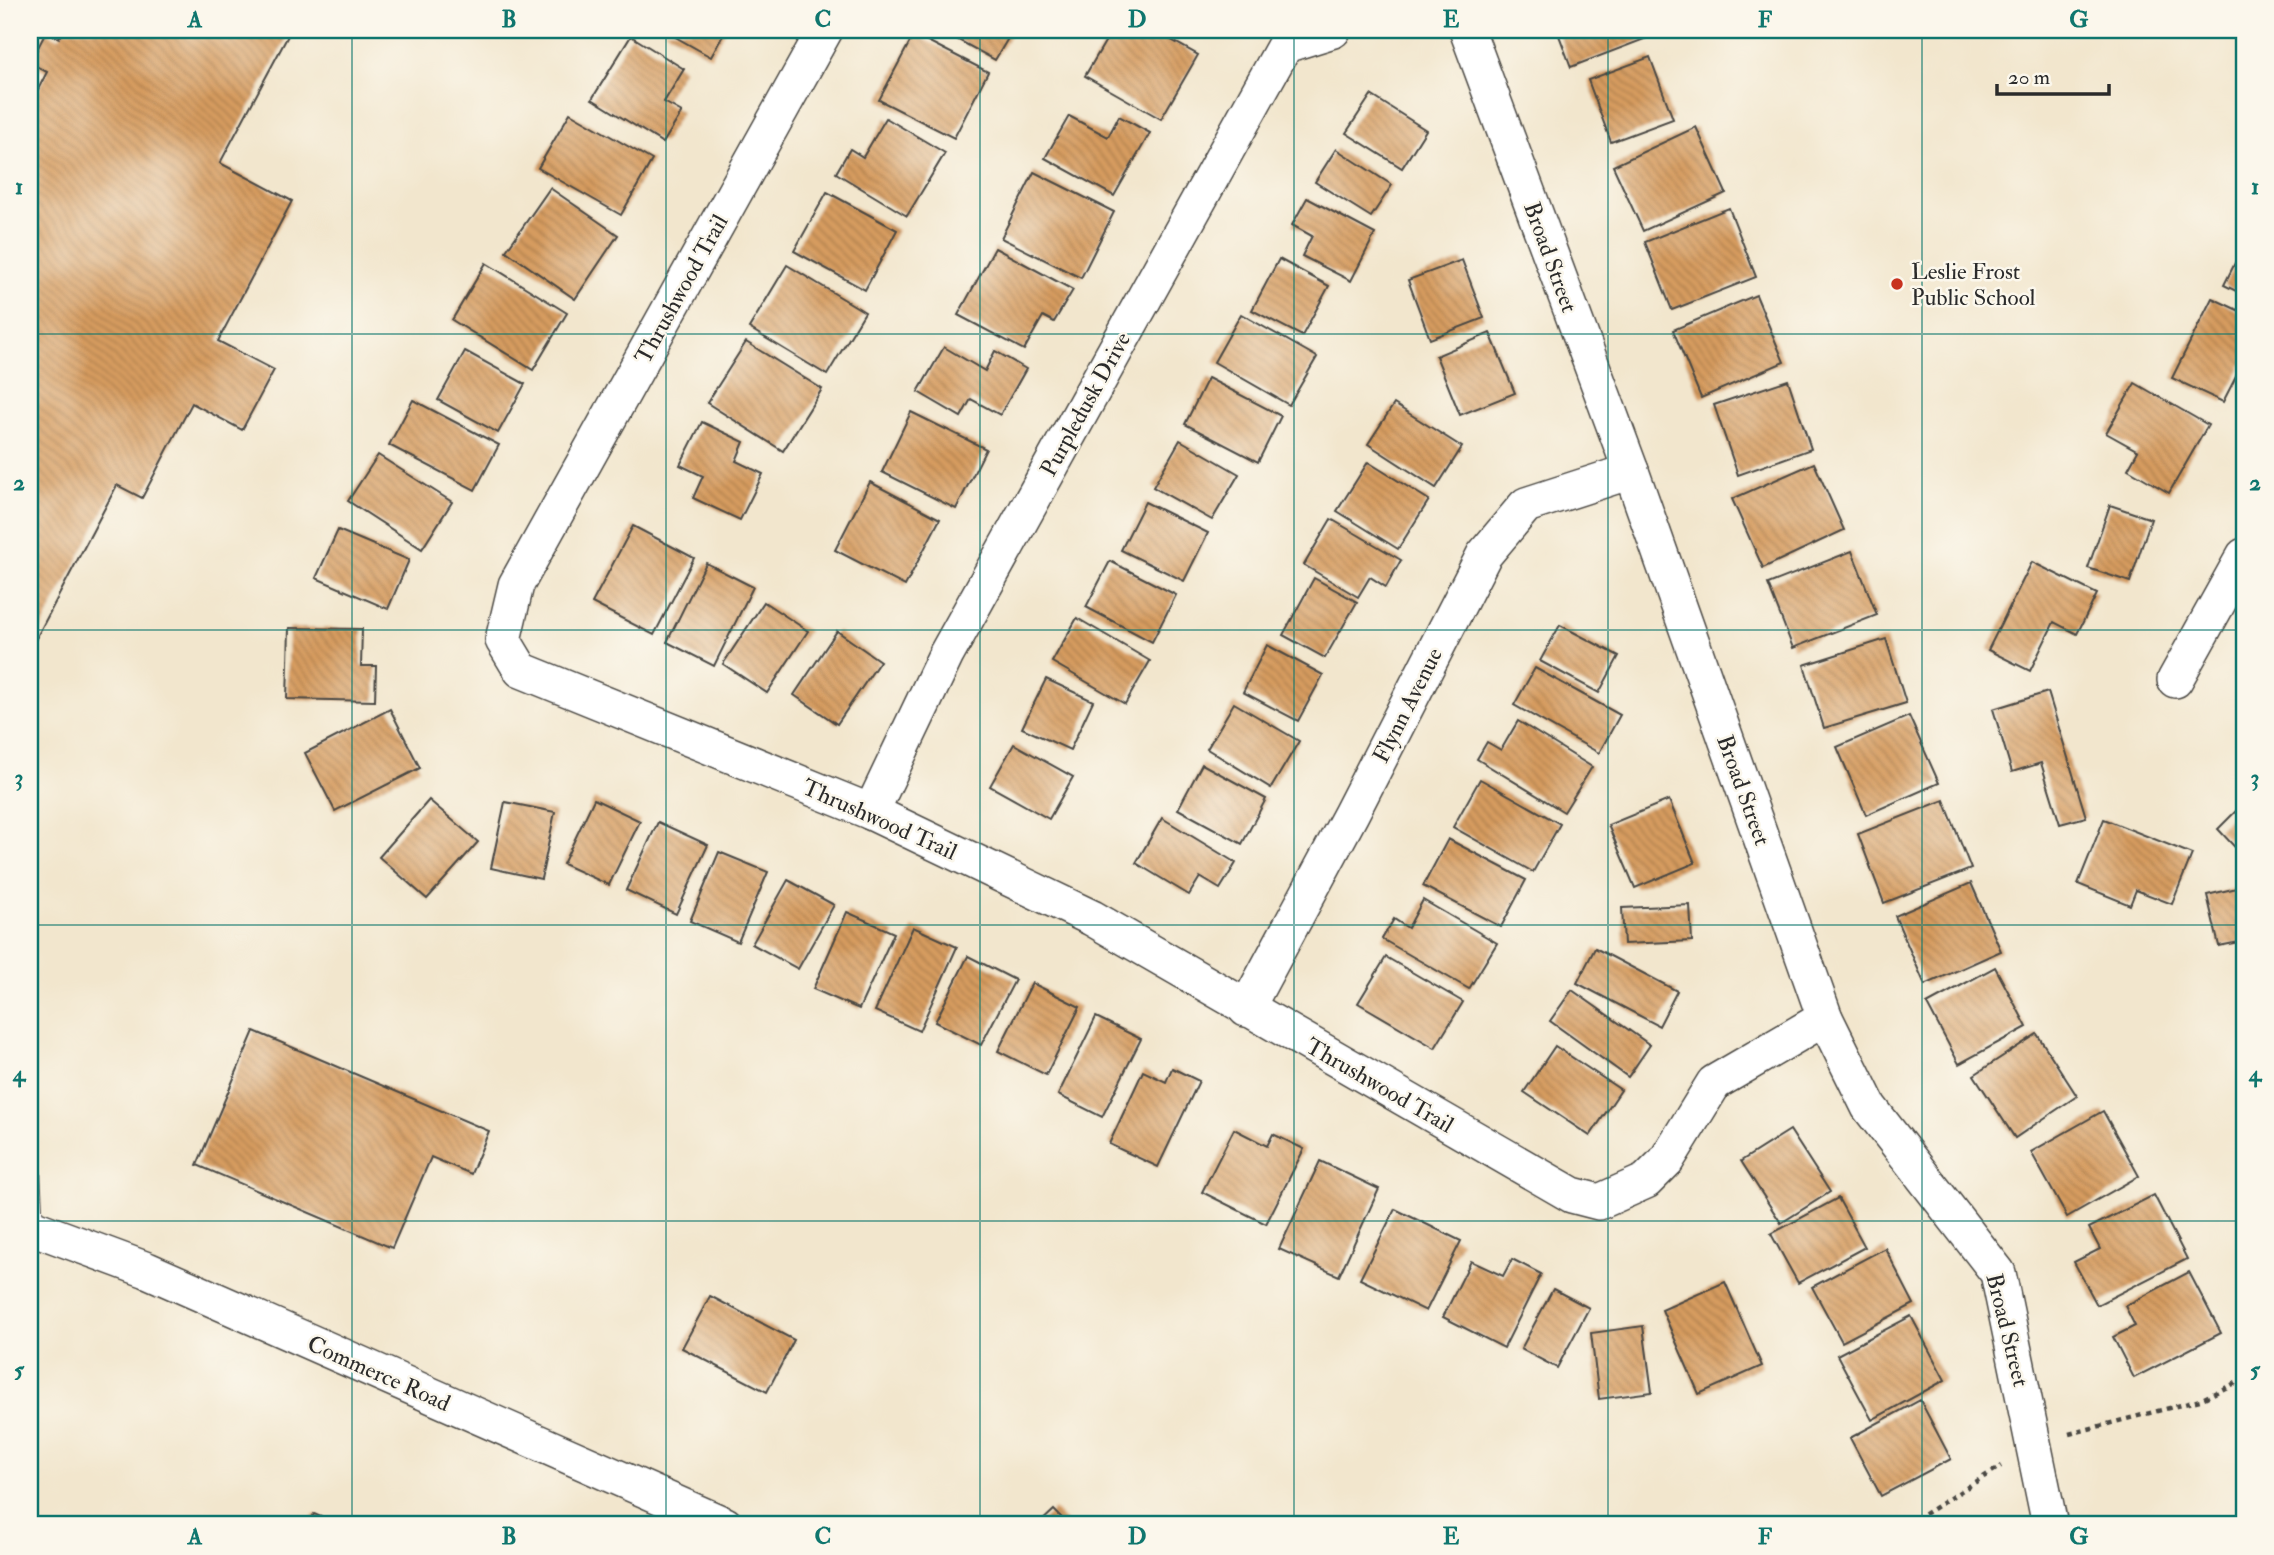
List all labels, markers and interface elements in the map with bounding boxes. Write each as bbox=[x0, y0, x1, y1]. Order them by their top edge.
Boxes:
text: A bbox=[187, 5, 203, 34]
text: B bbox=[501, 5, 517, 34]
text: C bbox=[815, 5, 831, 34]
text: D bbox=[1128, 5, 1146, 34]
text: E bbox=[1443, 5, 1460, 34]
text: F bbox=[1758, 5, 1773, 34]
text: G bbox=[2069, 5, 2089, 34]
scale bar bbox=[1997, 52, 2110, 96]
text: 20 m bbox=[2008, 64, 2050, 91]
text: 1 bbox=[15, 172, 23, 201]
text: 1 bbox=[2251, 172, 2259, 201]
street label: Broad Street bbox=[1517, 198, 1584, 316]
street label: Thrushwood Trail bbox=[628, 209, 734, 369]
place label: Leslie Frost Public School bbox=[1911, 257, 2036, 312]
marker: Leslie Frost Public School bbox=[1889, 276, 1905, 292]
street label: Purpledusk Drive bbox=[1034, 327, 1138, 482]
text: 2 bbox=[13, 468, 25, 497]
text: 2 bbox=[2249, 468, 2261, 497]
street label: Flynn Avenue bbox=[1366, 642, 1449, 768]
street label: Broad Street bbox=[1710, 731, 1777, 849]
text: 3 bbox=[15, 763, 23, 792]
text: 3 bbox=[2251, 763, 2259, 792]
street label: Thrushwood Trail bbox=[798, 772, 962, 867]
street label: Thrushwood Trail bbox=[1301, 1031, 1459, 1140]
text: 4 bbox=[12, 1059, 27, 1088]
text: 4 bbox=[2248, 1059, 2263, 1088]
street label: Broad Street bbox=[1979, 1271, 2036, 1390]
street label: Commerce Road bbox=[303, 1329, 455, 1418]
text: 5 bbox=[14, 1355, 25, 1384]
text: 5 bbox=[2250, 1355, 2261, 1384]
text: A bbox=[187, 1522, 203, 1551]
text: B bbox=[501, 1522, 517, 1551]
text: C bbox=[815, 1522, 831, 1551]
text: D bbox=[1128, 1522, 1146, 1551]
text: E bbox=[1443, 1522, 1460, 1551]
text: F bbox=[1758, 1522, 1773, 1551]
text: G bbox=[2069, 1522, 2089, 1551]

